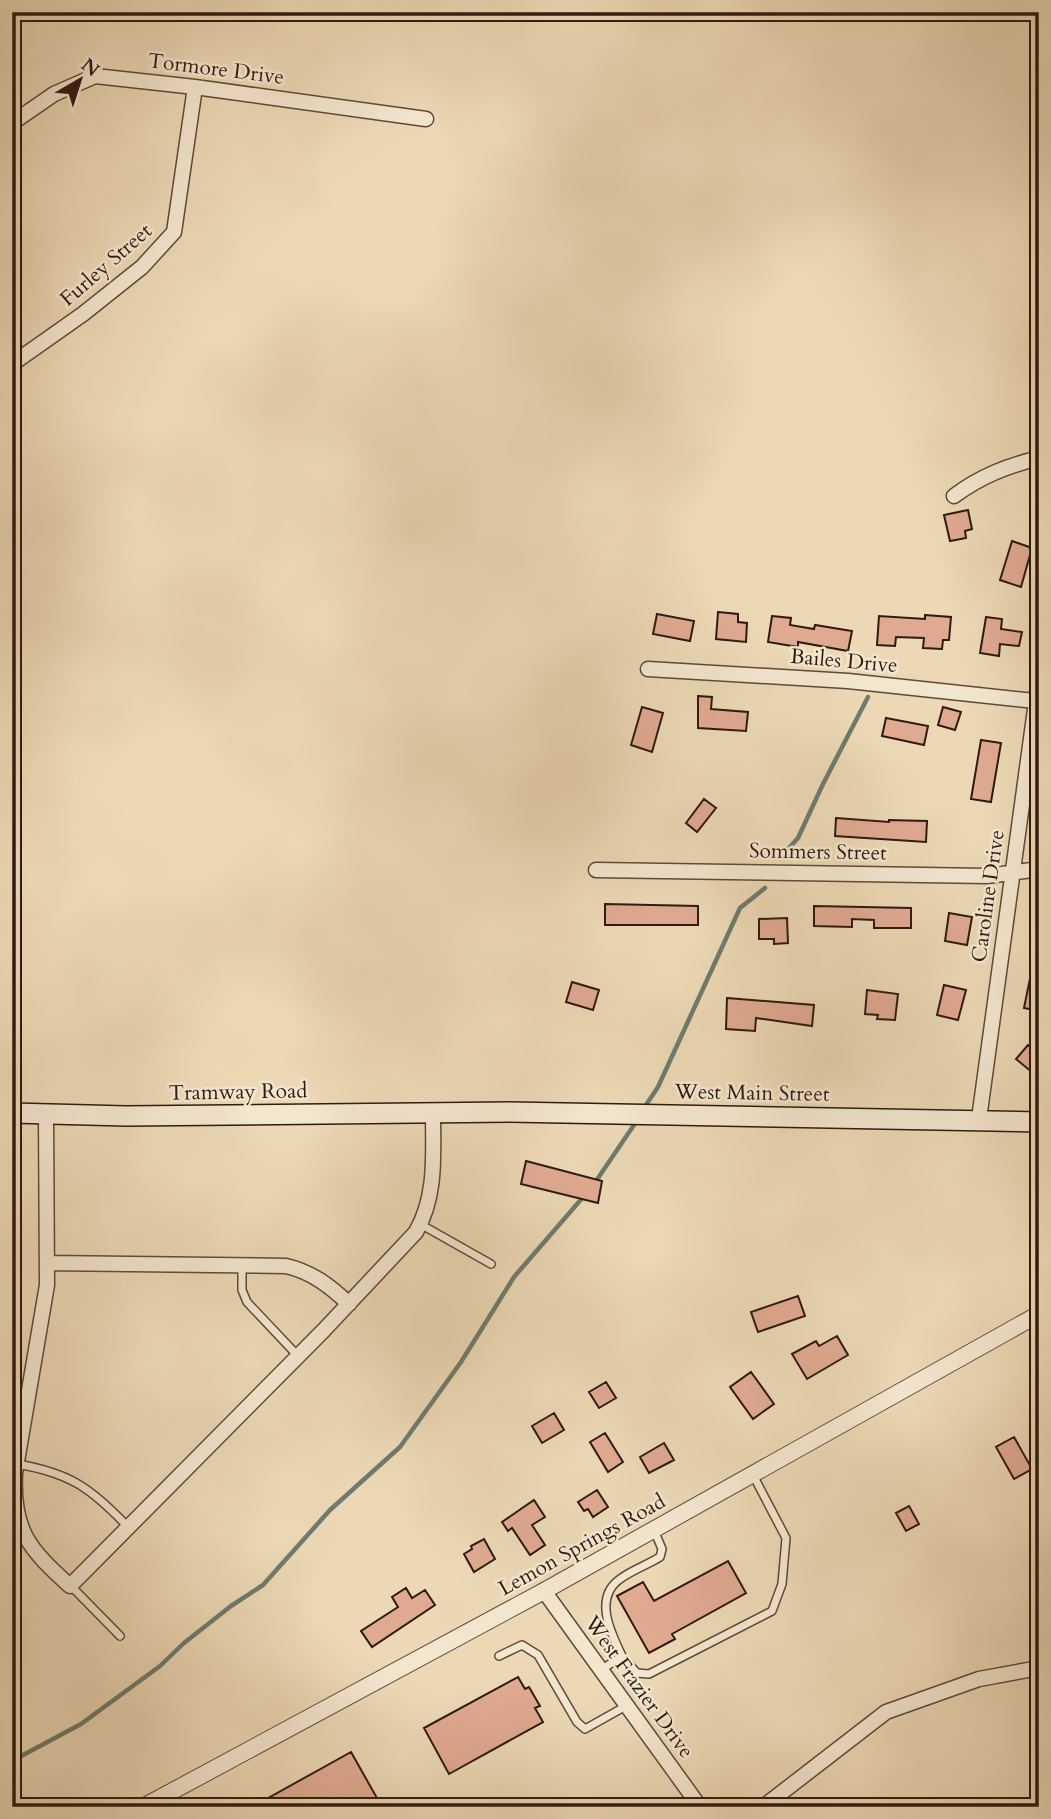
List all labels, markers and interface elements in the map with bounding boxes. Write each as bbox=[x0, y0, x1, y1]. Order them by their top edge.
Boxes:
north arrow bbox=[46, 46, 116, 116]
street label: Tormore Drive bbox=[146, 46, 286, 92]
text: N bbox=[75, 52, 105, 83]
street label: Furley Street bbox=[54, 217, 159, 313]
street label: Bailes Drive bbox=[789, 642, 899, 680]
street label: Caroline Drive bbox=[964, 828, 1012, 964]
street label: Sommers Street bbox=[749, 836, 887, 868]
street label: Tramway Road bbox=[168, 1076, 308, 1108]
street label: West Main Street bbox=[673, 1077, 830, 1109]
street label: Lemon Springs Road bbox=[493, 1487, 671, 1603]
street label: West Frazier Drive bbox=[577, 1609, 701, 1764]

